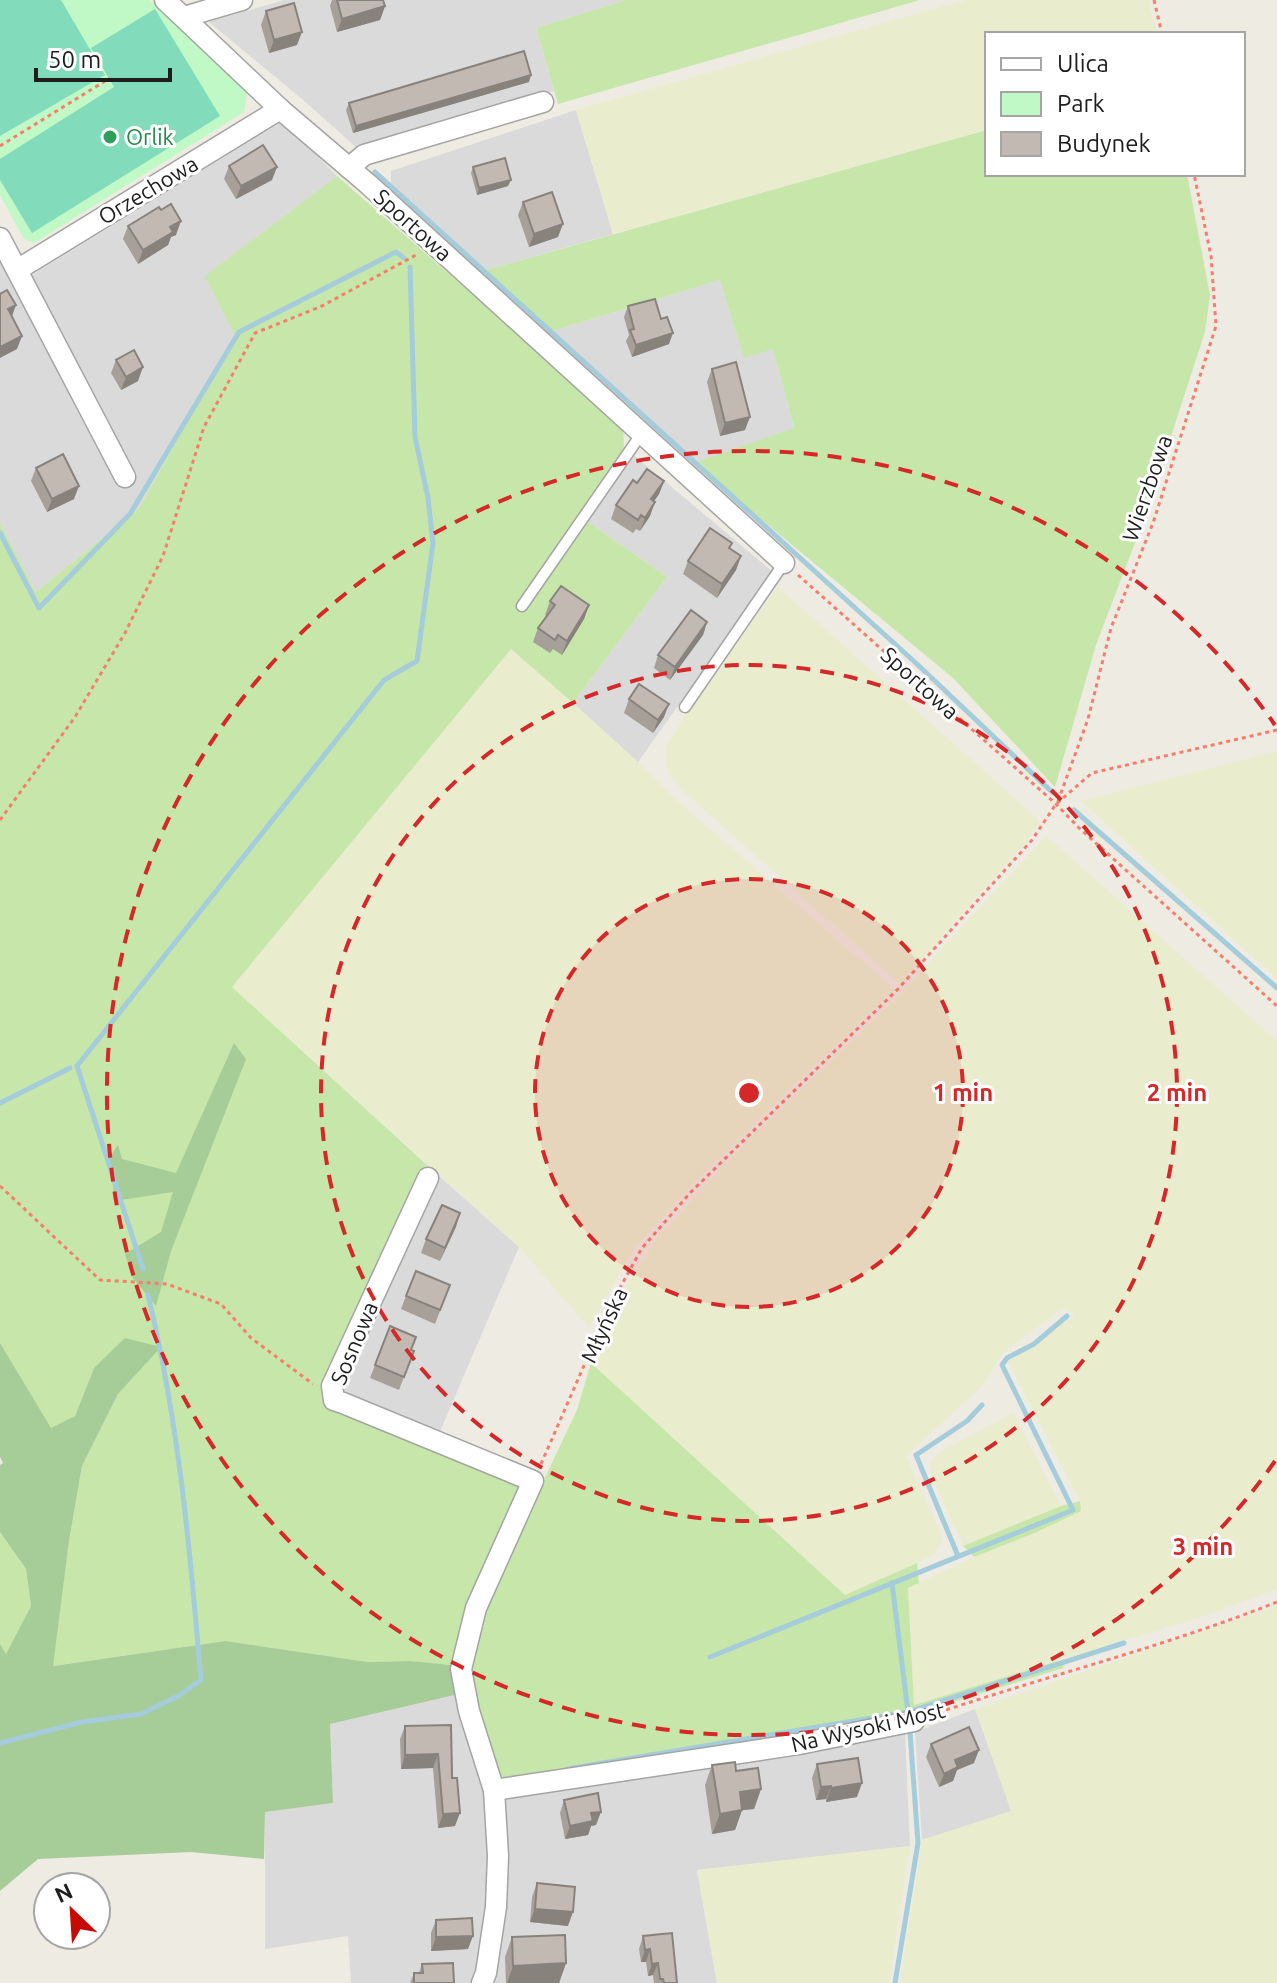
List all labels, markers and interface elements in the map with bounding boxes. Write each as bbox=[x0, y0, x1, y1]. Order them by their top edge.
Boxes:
scale bar bbox=[36, 32, 170, 82]
legend bbox=[985, 32, 1245, 176]
text: 50 m bbox=[48, 46, 101, 73]
text: Ulica bbox=[1057, 50, 1109, 77]
text: Park bbox=[1057, 90, 1105, 117]
place label: Orlik bbox=[126, 124, 174, 149]
marker: Orlik bbox=[101, 128, 119, 146]
text: Budynek bbox=[1057, 130, 1151, 157]
street label: Orzechowa bbox=[94, 150, 202, 229]
street label: Sportowa bbox=[370, 183, 457, 266]
street label: Wierzbowa bbox=[1117, 431, 1176, 544]
street label: Sportowa bbox=[877, 641, 964, 724]
centre of rings bbox=[735, 1079, 763, 1107]
text: 1 min bbox=[933, 1079, 993, 1106]
text: 2 min bbox=[1147, 1079, 1207, 1106]
street label: Młyńska bbox=[575, 1283, 632, 1366]
street label: Sosnowa bbox=[325, 1298, 382, 1388]
text: 3 min bbox=[1173, 1533, 1233, 1560]
street label: Na Wysoki Most bbox=[789, 1697, 948, 1756]
north arrow bbox=[32, 1871, 112, 1951]
text: N bbox=[51, 1878, 76, 1907]

